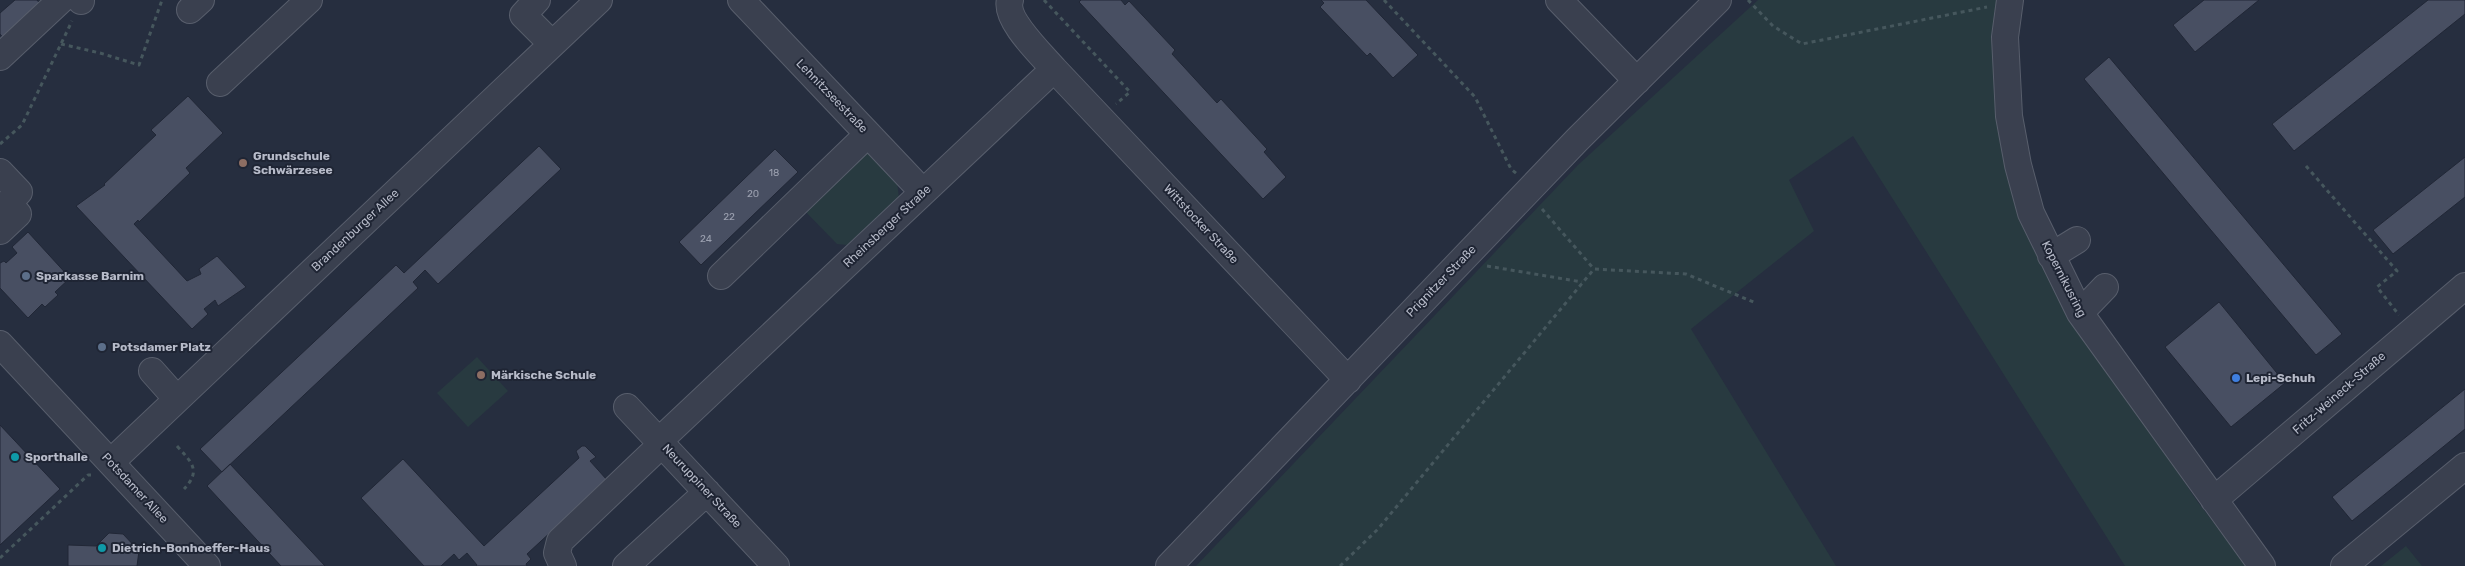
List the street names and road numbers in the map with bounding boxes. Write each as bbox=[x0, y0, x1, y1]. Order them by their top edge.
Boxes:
street label: Lehnitzseestraße bbox=[793, 56, 871, 136]
street label: Rheinsberger Straße bbox=[840, 182, 934, 270]
street label: Wittstocker Straße bbox=[1161, 182, 1241, 267]
street label: Brandenburger Allee bbox=[308, 186, 402, 274]
street label: Kopernikusring bbox=[2039, 238, 2089, 320]
street label: Prignitzer Straße bbox=[1403, 242, 1479, 320]
street label: Fritz-Weineck-Straße bbox=[2290, 349, 2388, 437]
street label: Neuruppiner Straße bbox=[660, 441, 745, 531]
street label: Potsdamer Allee bbox=[99, 450, 171, 526]

